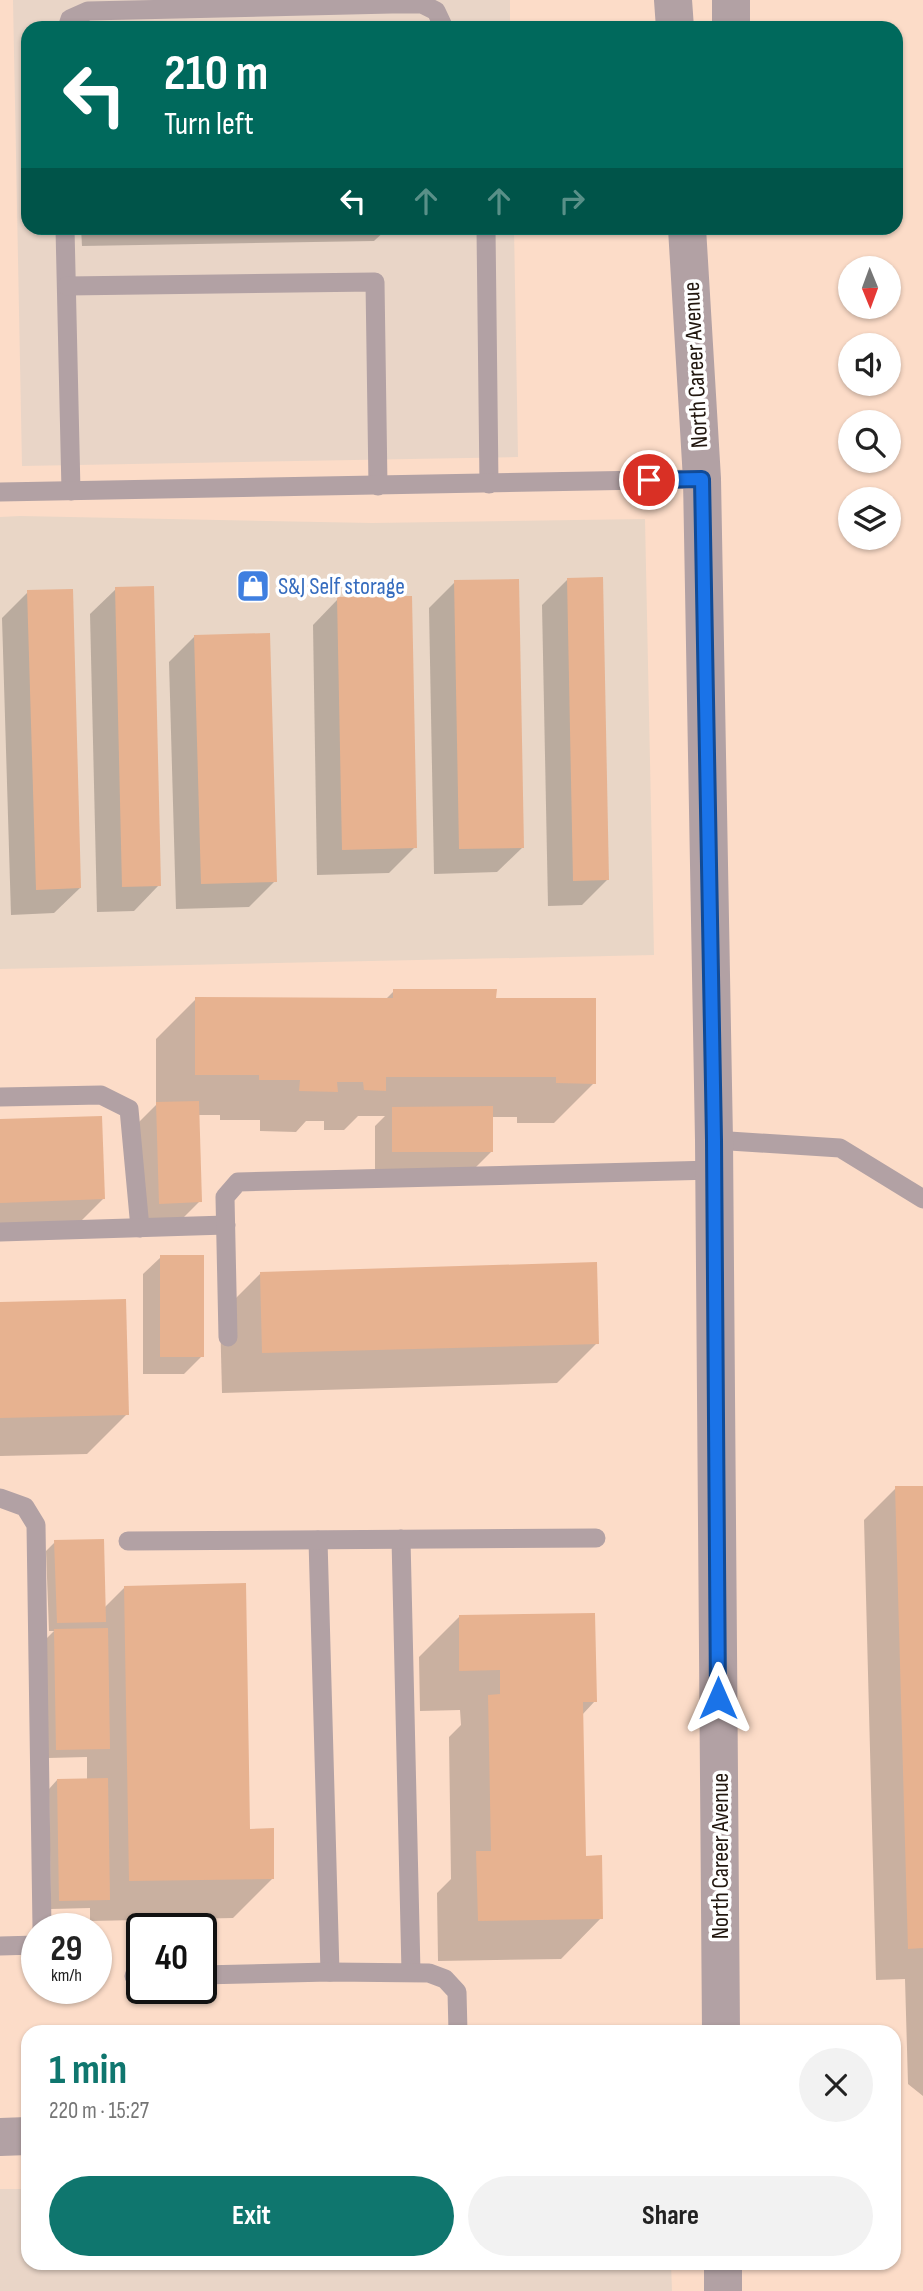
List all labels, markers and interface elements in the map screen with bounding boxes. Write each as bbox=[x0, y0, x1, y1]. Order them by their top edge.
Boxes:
text: 210 m bbox=[164, 45, 268, 104]
icon: left bbox=[49, 49, 140, 140]
text: Turn left bbox=[164, 105, 254, 144]
icon: left bbox=[334, 182, 372, 220]
icon: ahead bbox=[407, 182, 445, 220]
icon: ahead bbox=[480, 182, 518, 220]
icon: right bbox=[553, 182, 591, 220]
north arrow bbox=[838, 256, 901, 318]
map controls bbox=[838, 256, 901, 550]
street label: North Career Avenue bbox=[677, 281, 714, 449]
button: sound bbox=[838, 333, 901, 396]
button: search bbox=[838, 410, 901, 473]
pin bbox=[619, 450, 679, 510]
icon: arrive bbox=[630, 461, 668, 499]
button: layers bbox=[838, 487, 901, 550]
shop icon: S&J Self storage bbox=[234, 567, 272, 605]
place label: S&J Self storage bbox=[278, 572, 405, 601]
position arrow bbox=[681, 1661, 755, 1735]
street label: North Career Avenue bbox=[706, 1773, 735, 1939]
speed limit sign: 40 bbox=[126, 1913, 217, 2004]
text: 29 bbox=[51, 1928, 82, 1971]
text: km/h bbox=[51, 1965, 82, 1986]
text: 1 min bbox=[49, 2045, 127, 2096]
button: close bbox=[799, 2048, 873, 2122]
text: 220 m · 15:27 bbox=[49, 2097, 149, 2125]
button: Exit bbox=[49, 2176, 454, 2256]
button: Share bbox=[468, 2176, 873, 2256]

